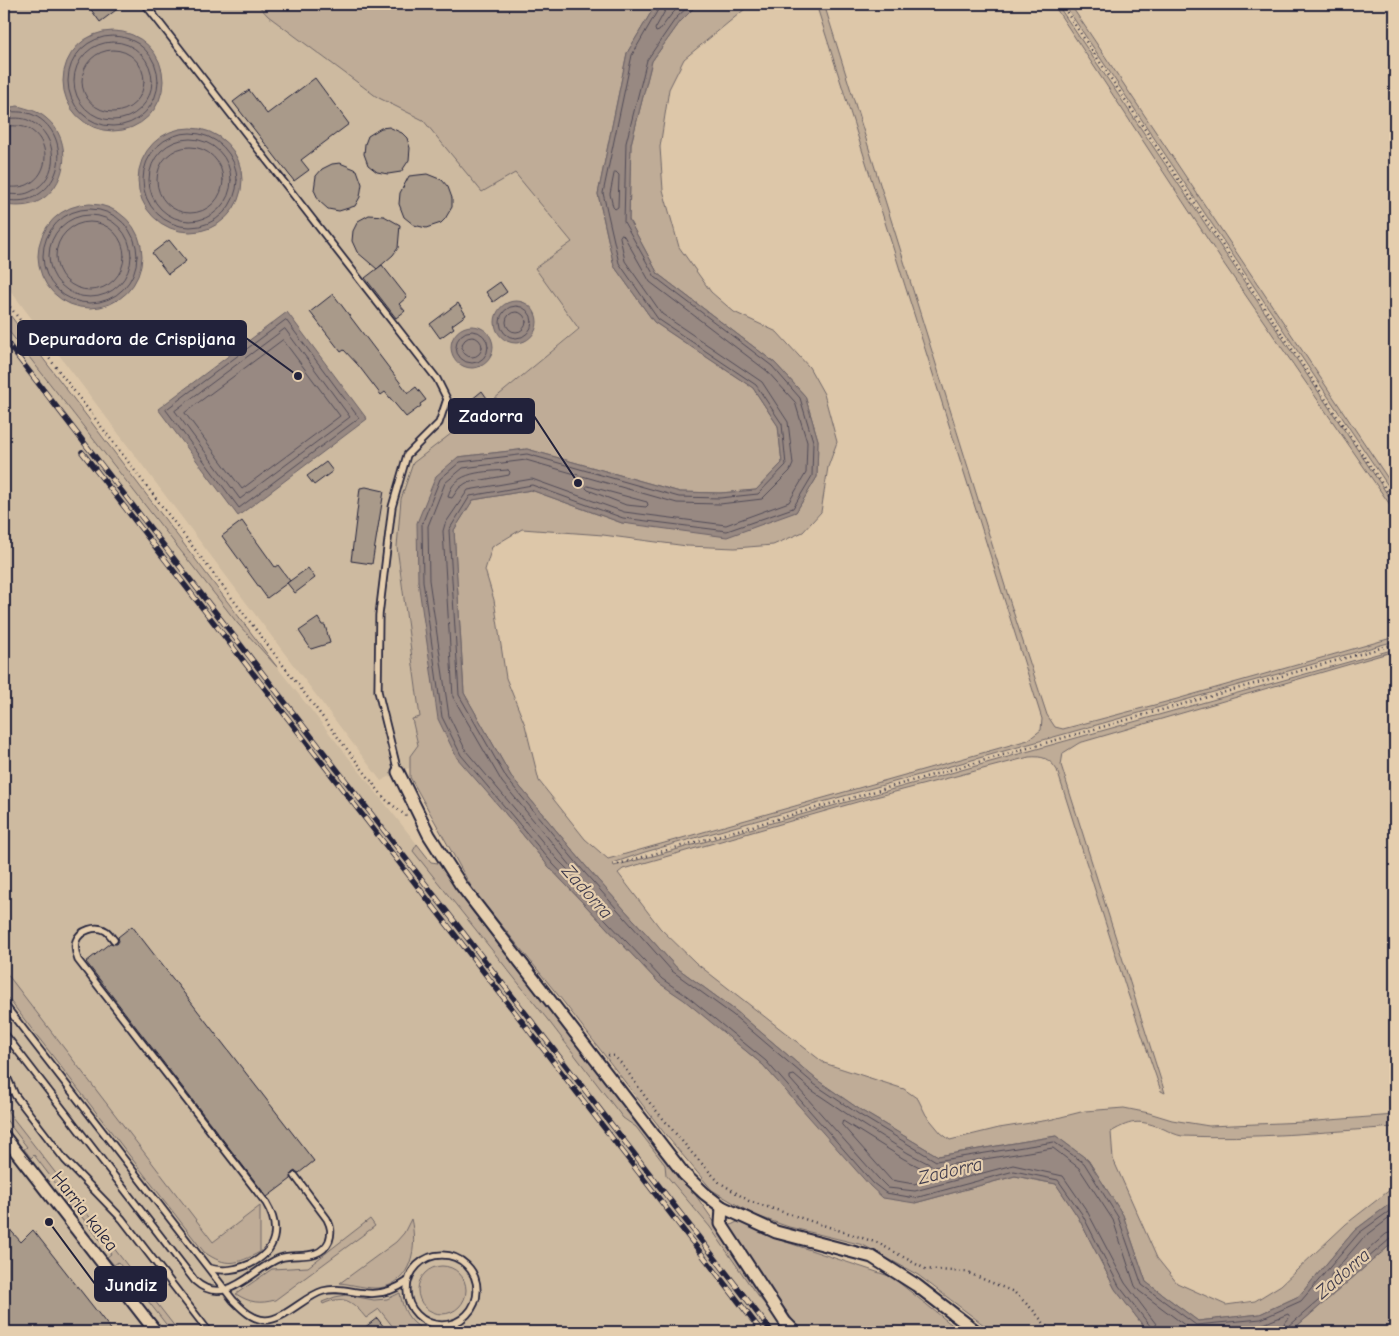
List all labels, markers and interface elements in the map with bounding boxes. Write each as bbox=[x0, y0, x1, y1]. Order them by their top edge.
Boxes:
callout: Depuradora de Crispijana bbox=[18, 321, 246, 355]
text: Depuradora de Crispijana bbox=[28, 328, 236, 350]
callout: Zadorra bbox=[449, 399, 534, 433]
text: Zadorra bbox=[459, 405, 523, 427]
water label: Zadorra bbox=[557, 859, 617, 923]
water label: Zadorra bbox=[915, 1153, 985, 1189]
street label: Harria kalea bbox=[47, 1167, 122, 1256]
water label: Zadorra bbox=[1310, 1244, 1375, 1304]
callout: Jundiz bbox=[95, 1267, 166, 1301]
text: Jundiz bbox=[105, 1274, 157, 1296]

